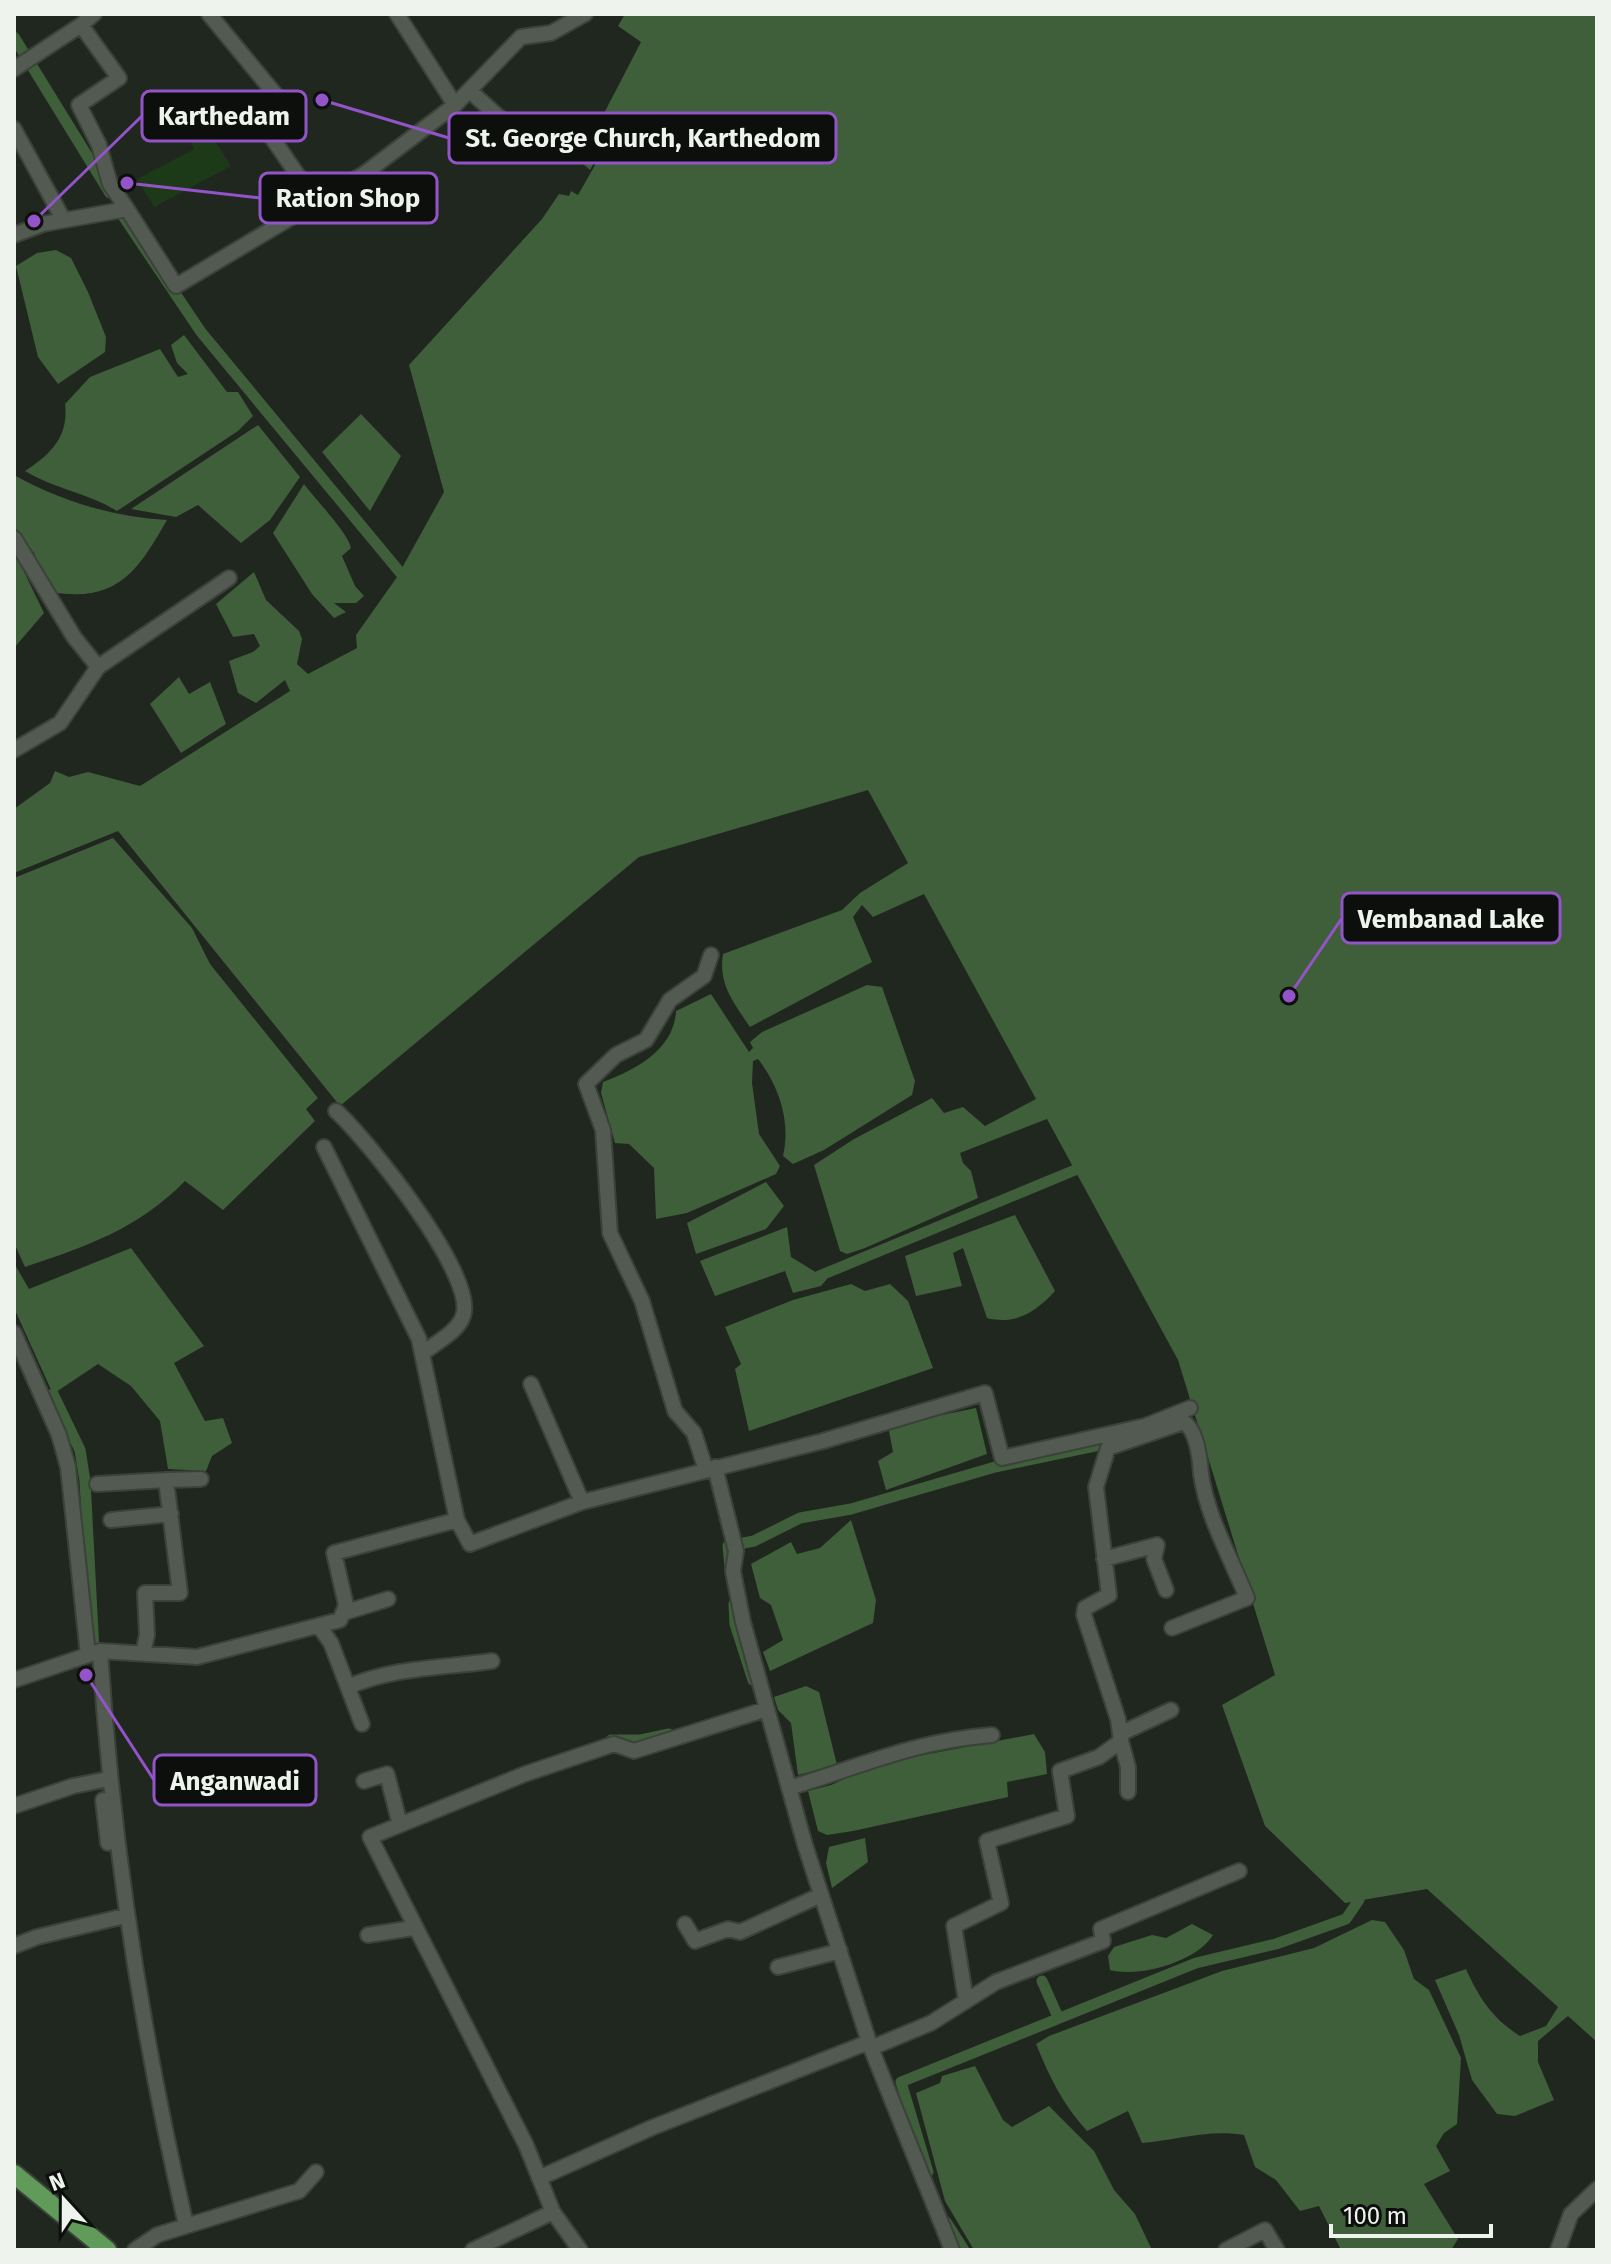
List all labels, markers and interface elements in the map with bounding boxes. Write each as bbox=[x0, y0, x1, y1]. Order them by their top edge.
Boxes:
callout: Karthedam bbox=[142, 91, 306, 141]
text: Karthedam bbox=[158, 101, 290, 132]
callout: St. George Church, Karthedom bbox=[449, 113, 836, 163]
text: St. George Church, Karthedom bbox=[465, 123, 821, 154]
callout: Ration Shop bbox=[260, 173, 437, 223]
text: Ration Shop bbox=[276, 183, 420, 214]
callout: Vembanad Lake bbox=[1342, 893, 1560, 943]
text: Vembanad Lake bbox=[1357, 904, 1544, 935]
callout: Anganwadi bbox=[154, 1755, 316, 1805]
text: Anganwadi bbox=[169, 1766, 300, 1797]
north arrow bbox=[24, 2160, 104, 2240]
text: N bbox=[45, 2167, 69, 2197]
scale bar bbox=[1331, 2188, 1491, 2238]
text: 100 m bbox=[1343, 2202, 1407, 2230]

